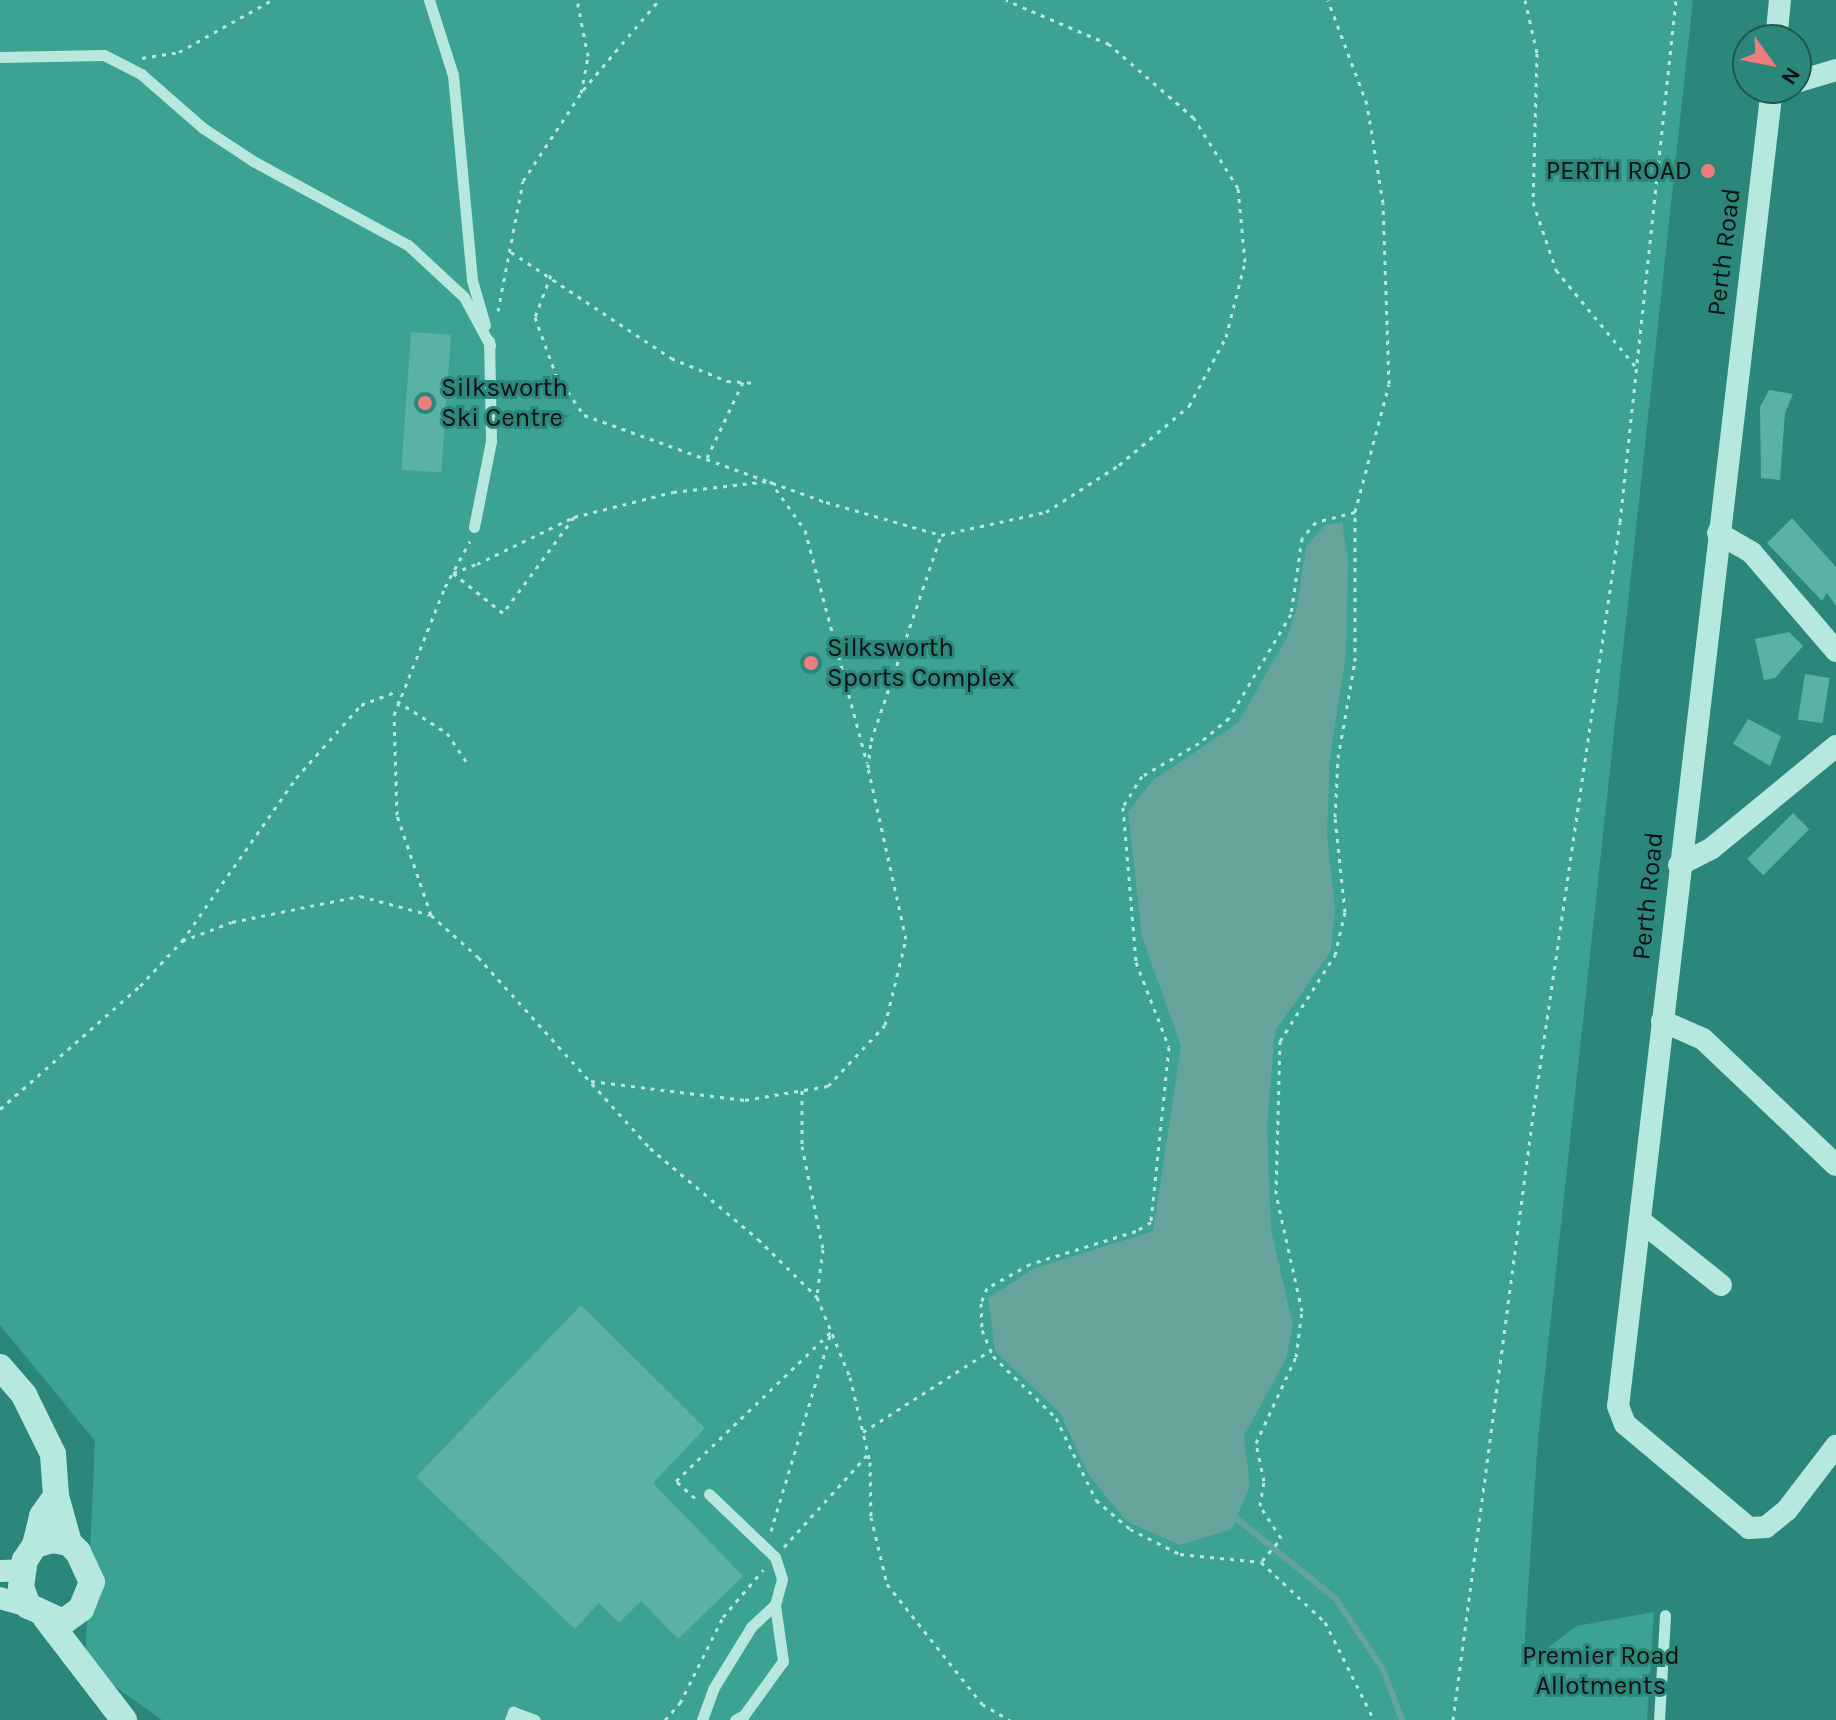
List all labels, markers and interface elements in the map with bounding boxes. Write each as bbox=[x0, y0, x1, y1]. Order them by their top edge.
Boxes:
north arrow bbox=[1732, 24, 1812, 104]
text: N bbox=[1775, 62, 1806, 90]
place label: PERTH ROAD bbox=[1546, 155, 1692, 187]
marker: PERTH ROAD bbox=[1699, 162, 1717, 180]
street label: Perth Road bbox=[1701, 186, 1747, 318]
place label: Silksworth Ski Centre bbox=[441, 372, 568, 434]
marker: Silksworth Ski Centre bbox=[416, 394, 434, 412]
place label: Silksworth Sports Complex bbox=[827, 632, 1015, 694]
marker: Silksworth Sports Complex bbox=[802, 654, 820, 672]
street label: Perth Road bbox=[1626, 830, 1670, 962]
park label: Premier Road Allotments bbox=[1522, 1640, 1680, 1702]

